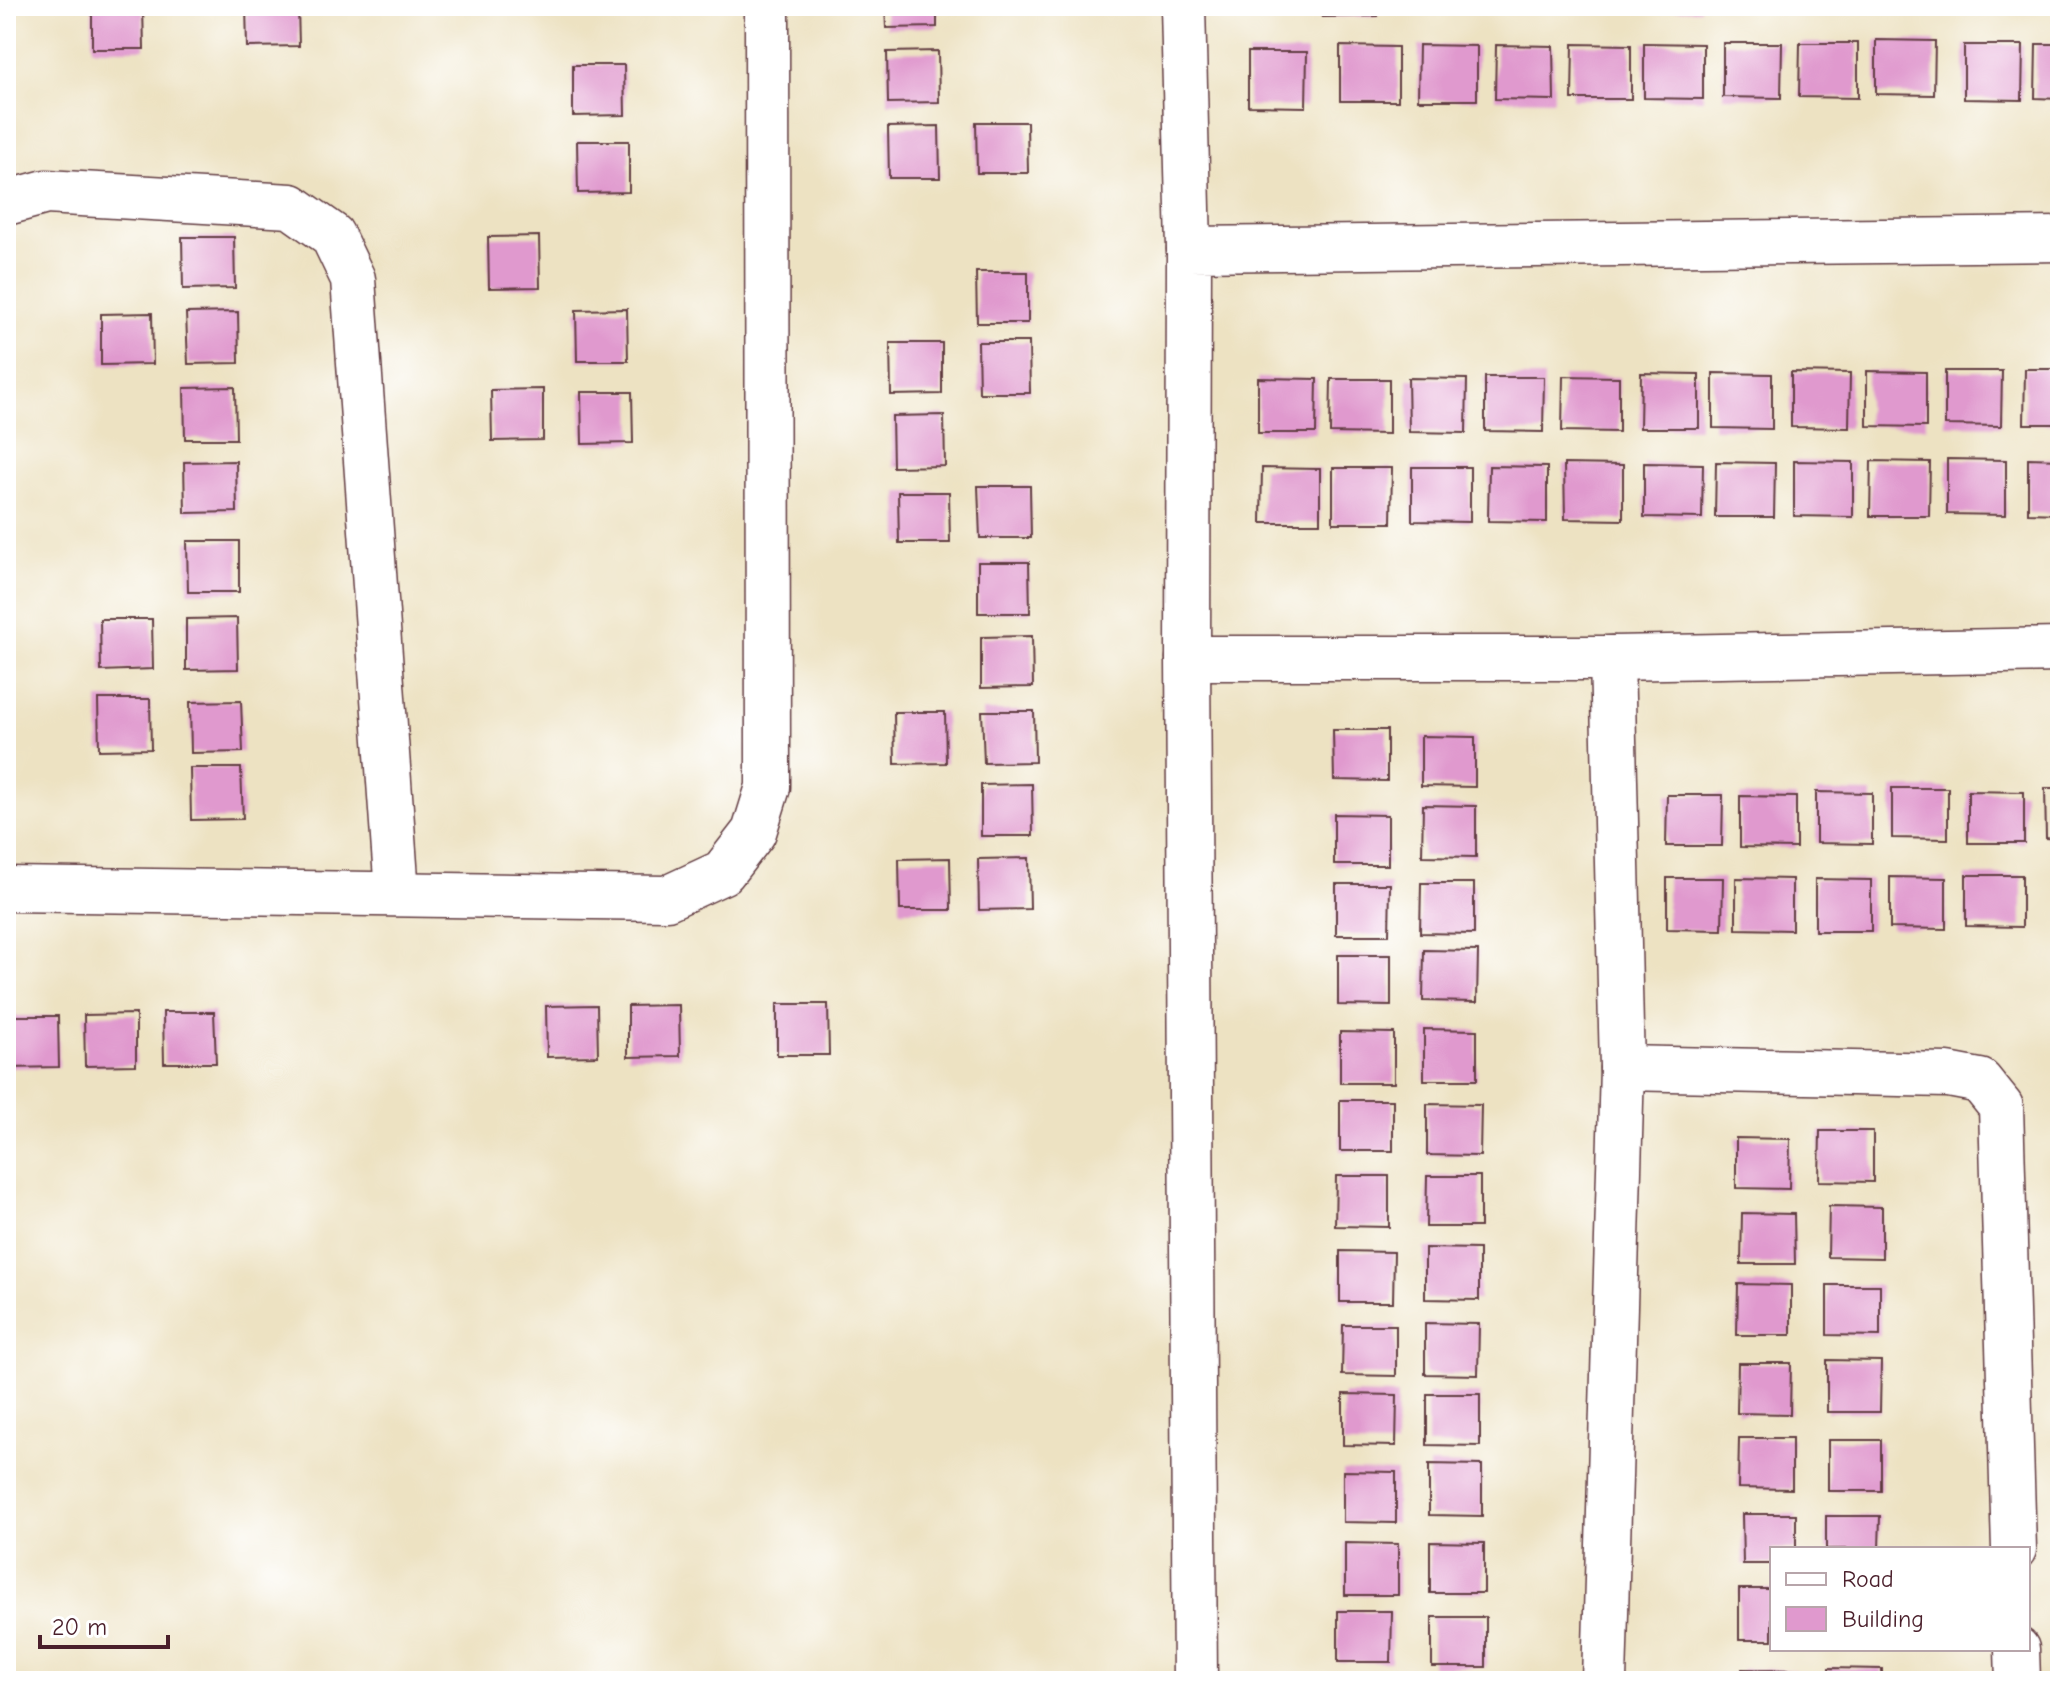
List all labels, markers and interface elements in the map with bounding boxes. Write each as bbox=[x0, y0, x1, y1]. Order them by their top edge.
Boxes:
legend bbox=[1770, 1547, 2030, 1651]
text: Road bbox=[1842, 1565, 1894, 1593]
scale bar bbox=[40, 1599, 168, 1649]
text: Building bbox=[1842, 1605, 1924, 1633]
text: 20 m bbox=[52, 1613, 107, 1641]

